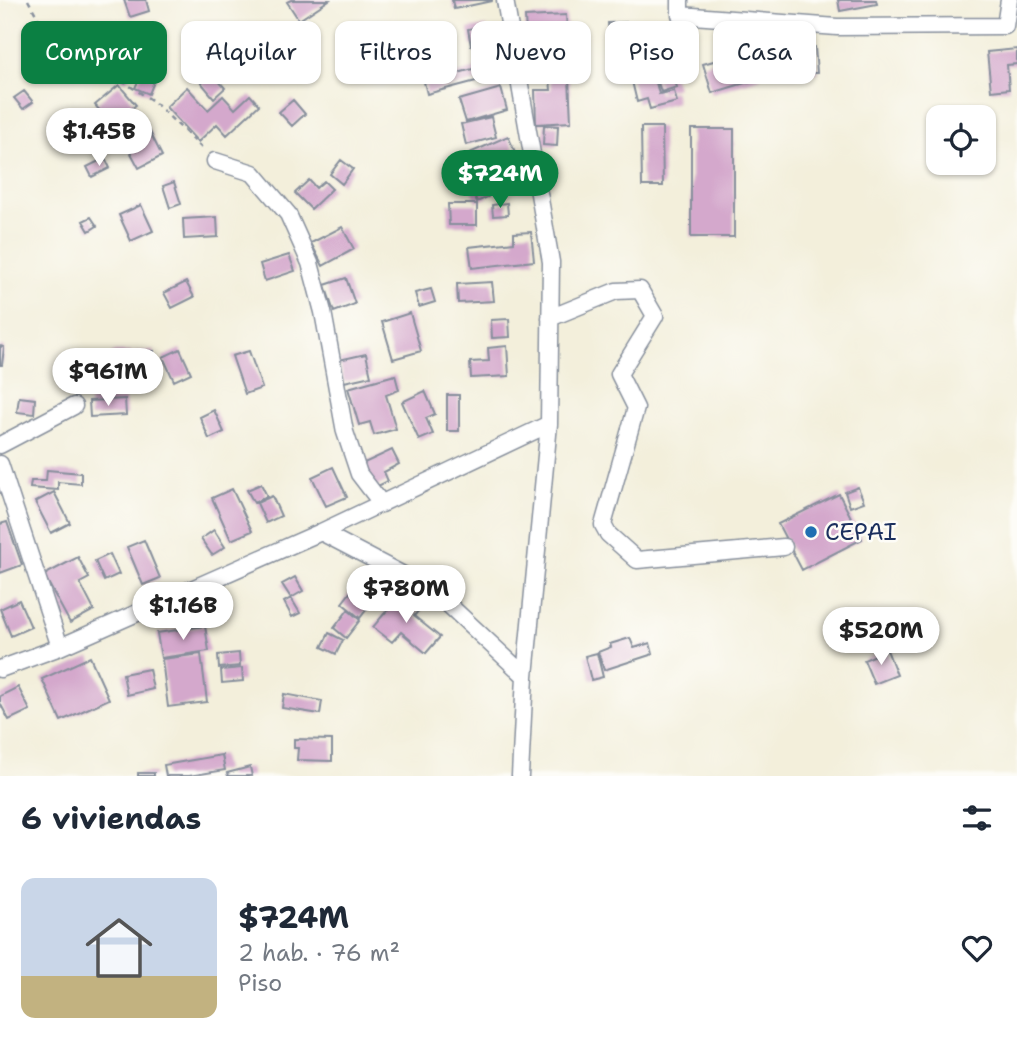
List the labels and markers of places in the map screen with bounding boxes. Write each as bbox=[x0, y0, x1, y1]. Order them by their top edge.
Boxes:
pin: $1.45B bbox=[42, 108, 156, 168]
pin: $724M bbox=[451, 150, 549, 210]
pin: $961M bbox=[59, 348, 157, 408]
place label: CEPAI bbox=[825, 516, 897, 548]
marker: CEPAI bbox=[803, 524, 819, 540]
pin: $780M bbox=[357, 566, 455, 625]
pin: $1.16B bbox=[126, 582, 240, 642]
pin: $520M bbox=[832, 608, 930, 667]

